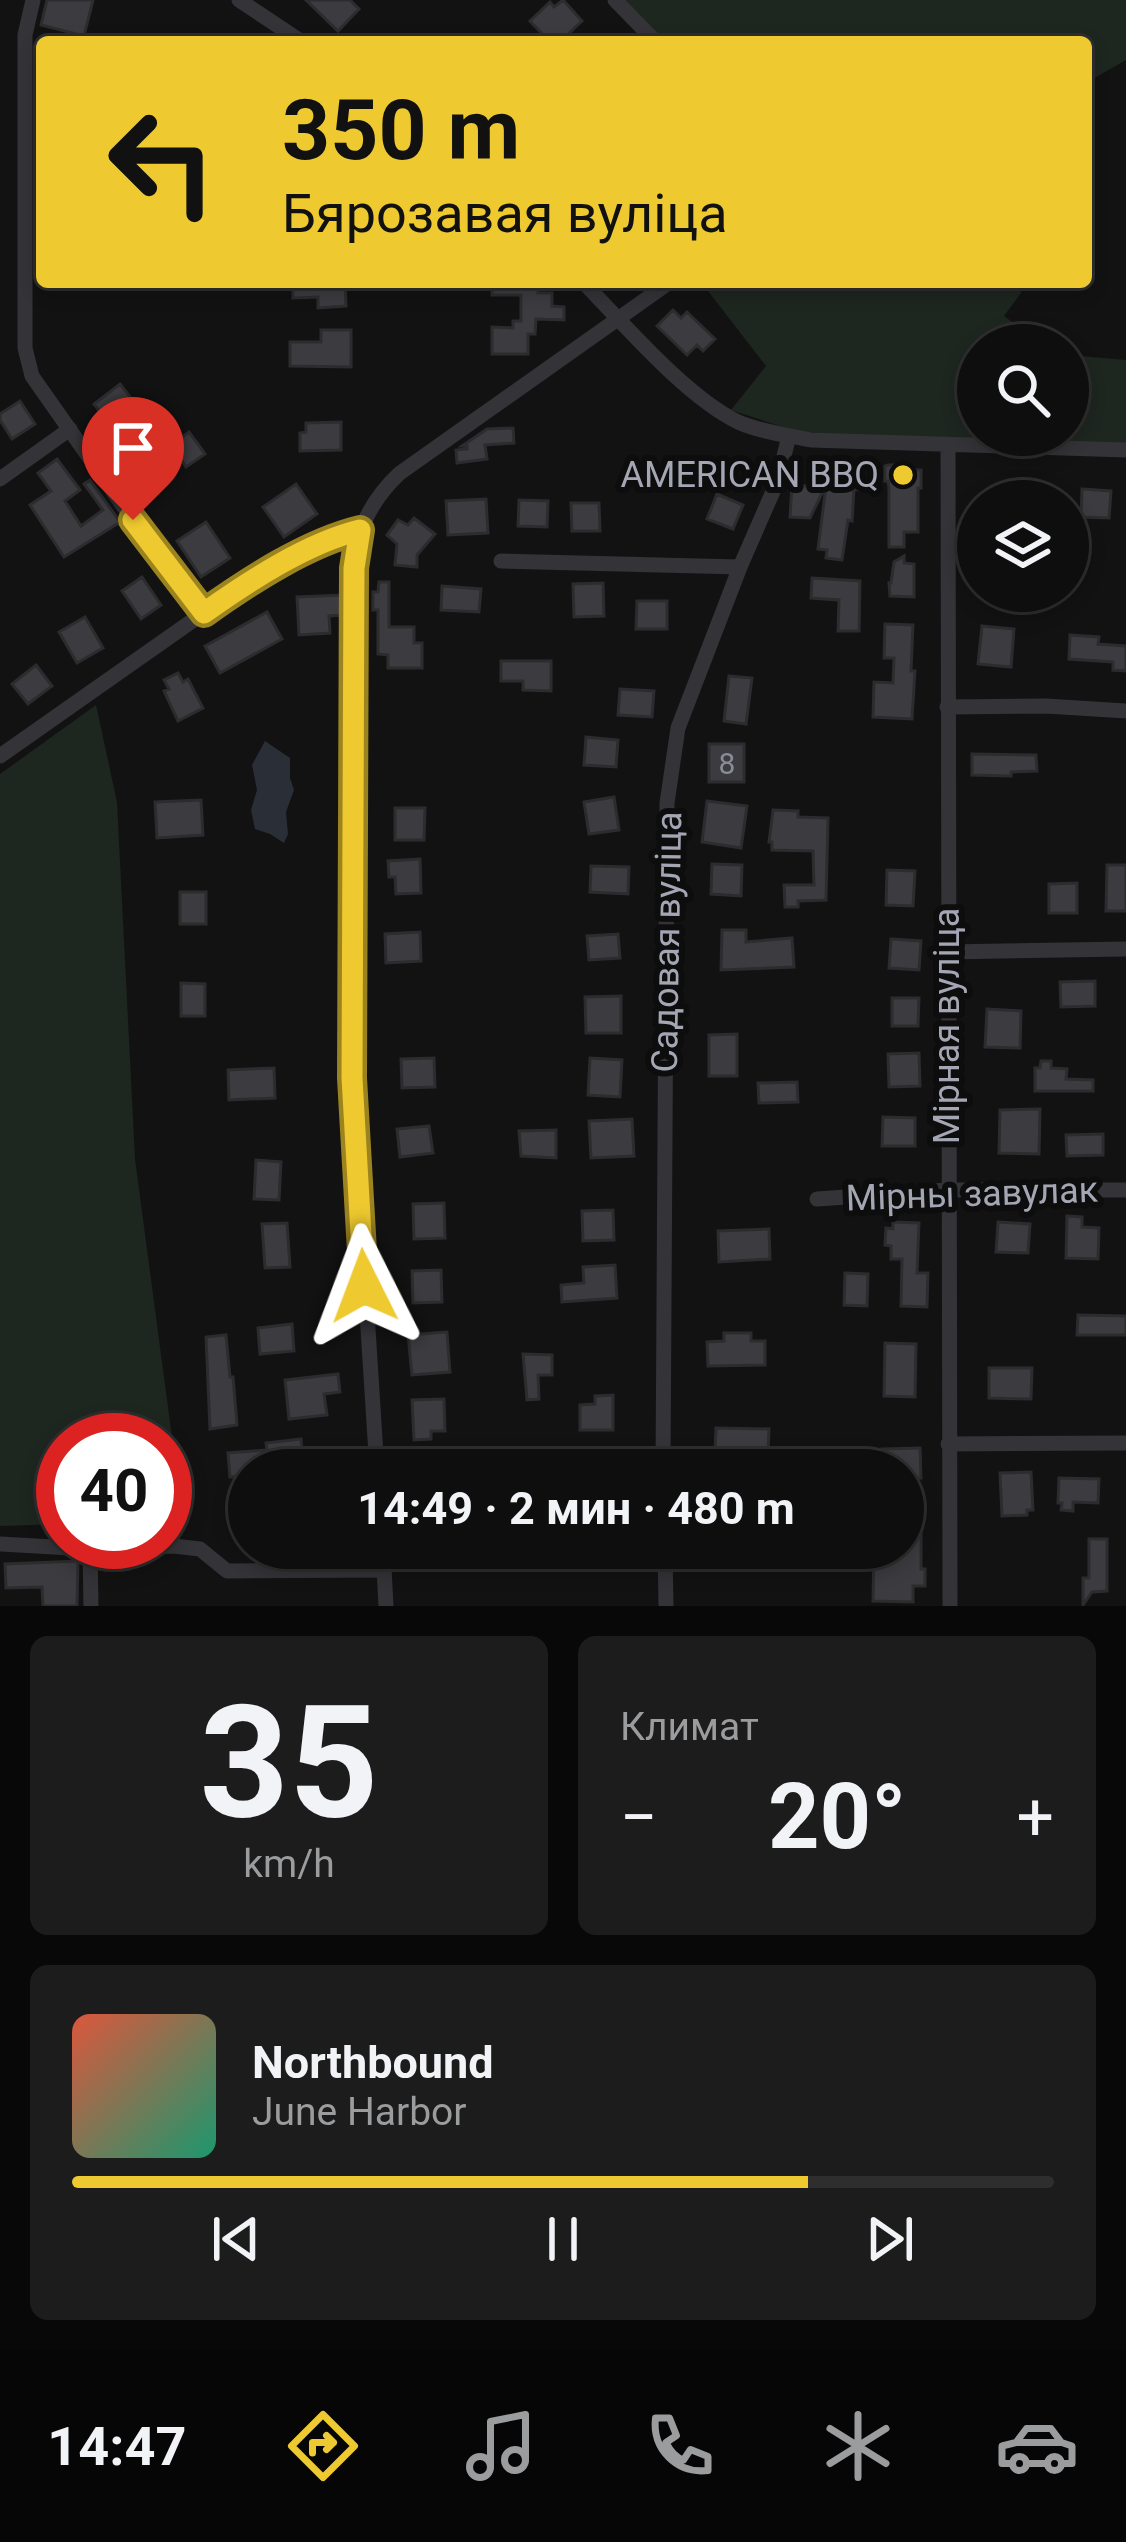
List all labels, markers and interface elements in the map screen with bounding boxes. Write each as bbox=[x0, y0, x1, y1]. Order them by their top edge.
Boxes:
text: 350 m bbox=[282, 81, 520, 180]
icon: left bbox=[84, 84, 240, 240]
text: Бярозавая вуліца bbox=[282, 182, 728, 245]
map controls bbox=[957, 324, 1089, 612]
button: search bbox=[957, 324, 1089, 456]
pin bbox=[82, 397, 184, 520]
icon: arrive bbox=[100, 415, 166, 481]
place label: AMERICAN BBQ bbox=[620, 454, 879, 496]
marker: AMERICAN BBQ bbox=[890, 462, 916, 488]
button: layers bbox=[957, 480, 1089, 612]
house number: 8 bbox=[719, 746, 735, 781]
street label: Садовая вуліца bbox=[644, 811, 690, 1073]
street label: Мірная вуліца bbox=[926, 908, 968, 1144]
street label: Мірны завулак bbox=[845, 1169, 1099, 1219]
position arrow bbox=[301, 1223, 427, 1349]
speed limit sign: 40 bbox=[36, 1413, 192, 1569]
text: 14:49 · 2 мин · 480 m bbox=[357, 1482, 795, 1535]
text: 35 bbox=[199, 1671, 379, 1854]
text: Климат bbox=[620, 1704, 759, 1750]
text: 20° bbox=[768, 1765, 906, 1870]
text: − bbox=[620, 1779, 658, 1856]
text: + bbox=[1017, 1779, 1054, 1856]
text: km/h bbox=[243, 1841, 335, 1887]
text: Northbound bbox=[252, 2036, 494, 2089]
text: June Harbor bbox=[252, 2089, 467, 2135]
icon: previous bbox=[203, 2206, 269, 2272]
icon: pause bbox=[530, 2206, 596, 2272]
icon: next bbox=[857, 2206, 923, 2272]
icon: directions bbox=[281, 2404, 365, 2488]
icon: music bbox=[459, 2404, 543, 2488]
icon: phone bbox=[638, 2404, 722, 2488]
icon: climate bbox=[816, 2404, 900, 2488]
icon: car bbox=[995, 2404, 1079, 2488]
text: 14:47 bbox=[47, 2415, 186, 2478]

